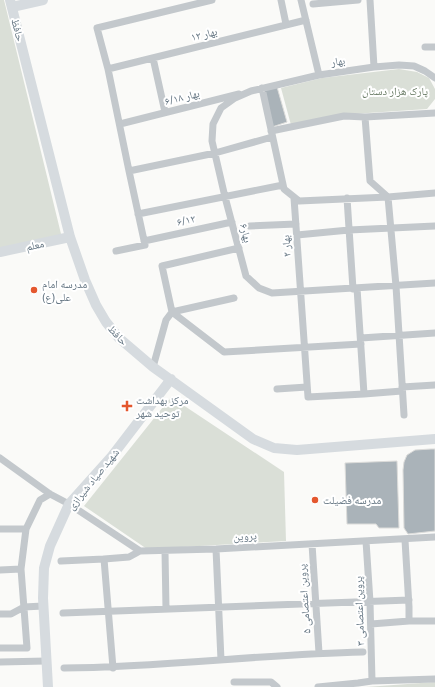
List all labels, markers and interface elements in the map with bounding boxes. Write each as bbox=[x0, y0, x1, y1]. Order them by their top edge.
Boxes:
street label: حافظ bbox=[9, 17, 27, 43]
street label: بهار ۱۲ bbox=[190, 25, 219, 43]
street label: بهار bbox=[329, 54, 346, 68]
park label: پارک هزار دستان bbox=[362, 85, 428, 98]
street label: بهار ۶/۱۸ bbox=[163, 87, 201, 107]
street label: ۶/۱۲ bbox=[176, 212, 196, 228]
street label: بهار۶ bbox=[237, 222, 254, 244]
street label: بهار ۲ bbox=[279, 235, 293, 257]
street label: معلم bbox=[25, 237, 46, 255]
place label: مدرسه امام علی(ع) bbox=[42, 278, 87, 304]
marker: مدرسه امام علی(ع) bbox=[29, 285, 39, 295]
street label: حافظ bbox=[106, 323, 130, 347]
place label: مرکز بهداشت توحید شهر bbox=[135, 394, 188, 419]
marker: مرکز بهداشت توحید شهر bbox=[121, 400, 133, 412]
street label: شهید صیاد شیرازی bbox=[65, 446, 122, 513]
place label: مدرسه فضیلت bbox=[323, 494, 381, 506]
marker: مدرسه فضیلت bbox=[310, 495, 320, 505]
street label: پروین bbox=[233, 529, 257, 544]
street label: پروین اعتصامی ۵ bbox=[296, 563, 314, 634]
street label: پروین اعتصامی ۳ bbox=[352, 576, 367, 646]

